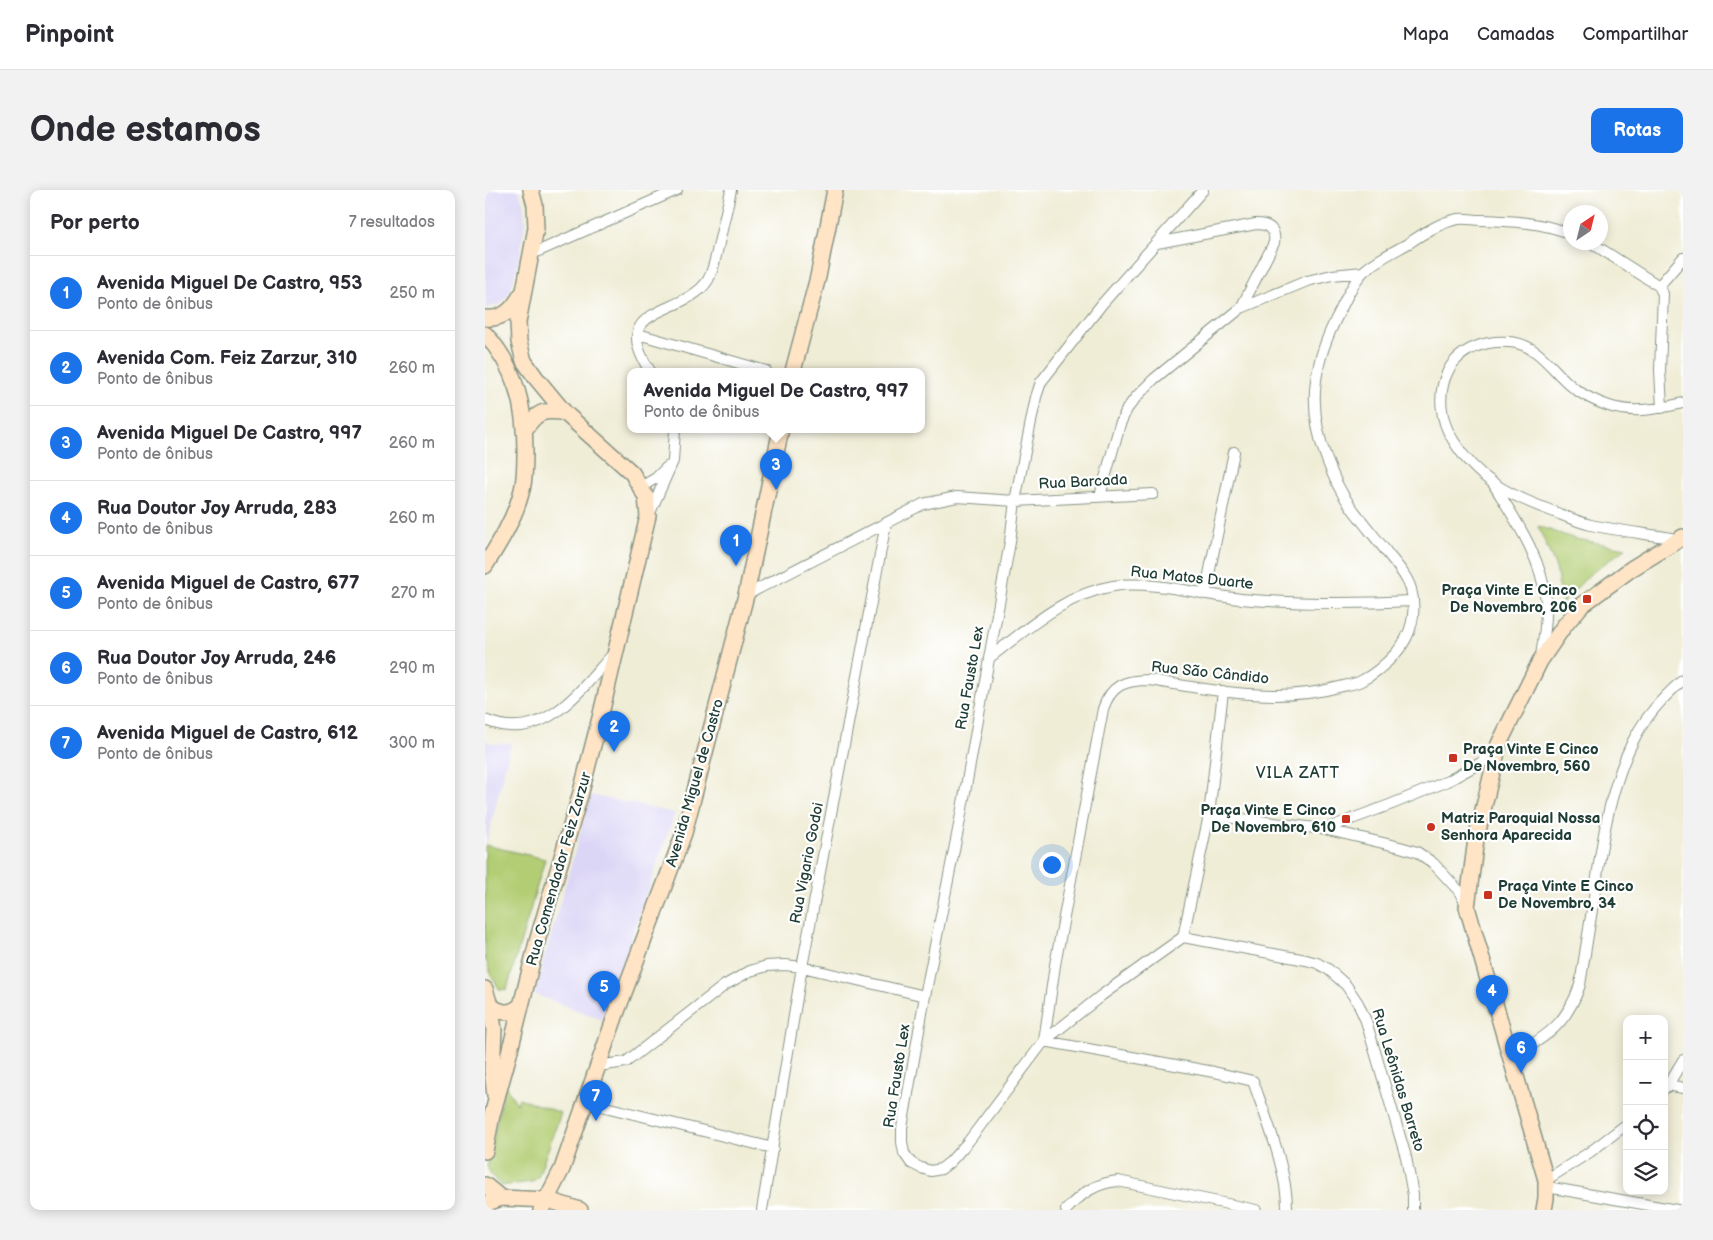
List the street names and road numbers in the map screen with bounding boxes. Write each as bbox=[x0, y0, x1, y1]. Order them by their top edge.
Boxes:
street label: Rua Barcada bbox=[1038, 470, 1128, 494]
street label: Rua Matos Duarte bbox=[1130, 562, 1255, 594]
street label: Rua Fausto Lex bbox=[952, 625, 988, 731]
street label: Rua São Cândido bbox=[1150, 657, 1270, 689]
street label: Avenida Miguel de Castro bbox=[662, 697, 728, 869]
street label: Rua Comendador Feiz Zarzur bbox=[522, 769, 596, 968]
street label: Rua Vigario Godoi bbox=[786, 801, 828, 925]
street label: Rua Leônidas Barreto bbox=[1367, 1006, 1429, 1154]
street label: Rua Fausto Lex bbox=[879, 1023, 915, 1129]

